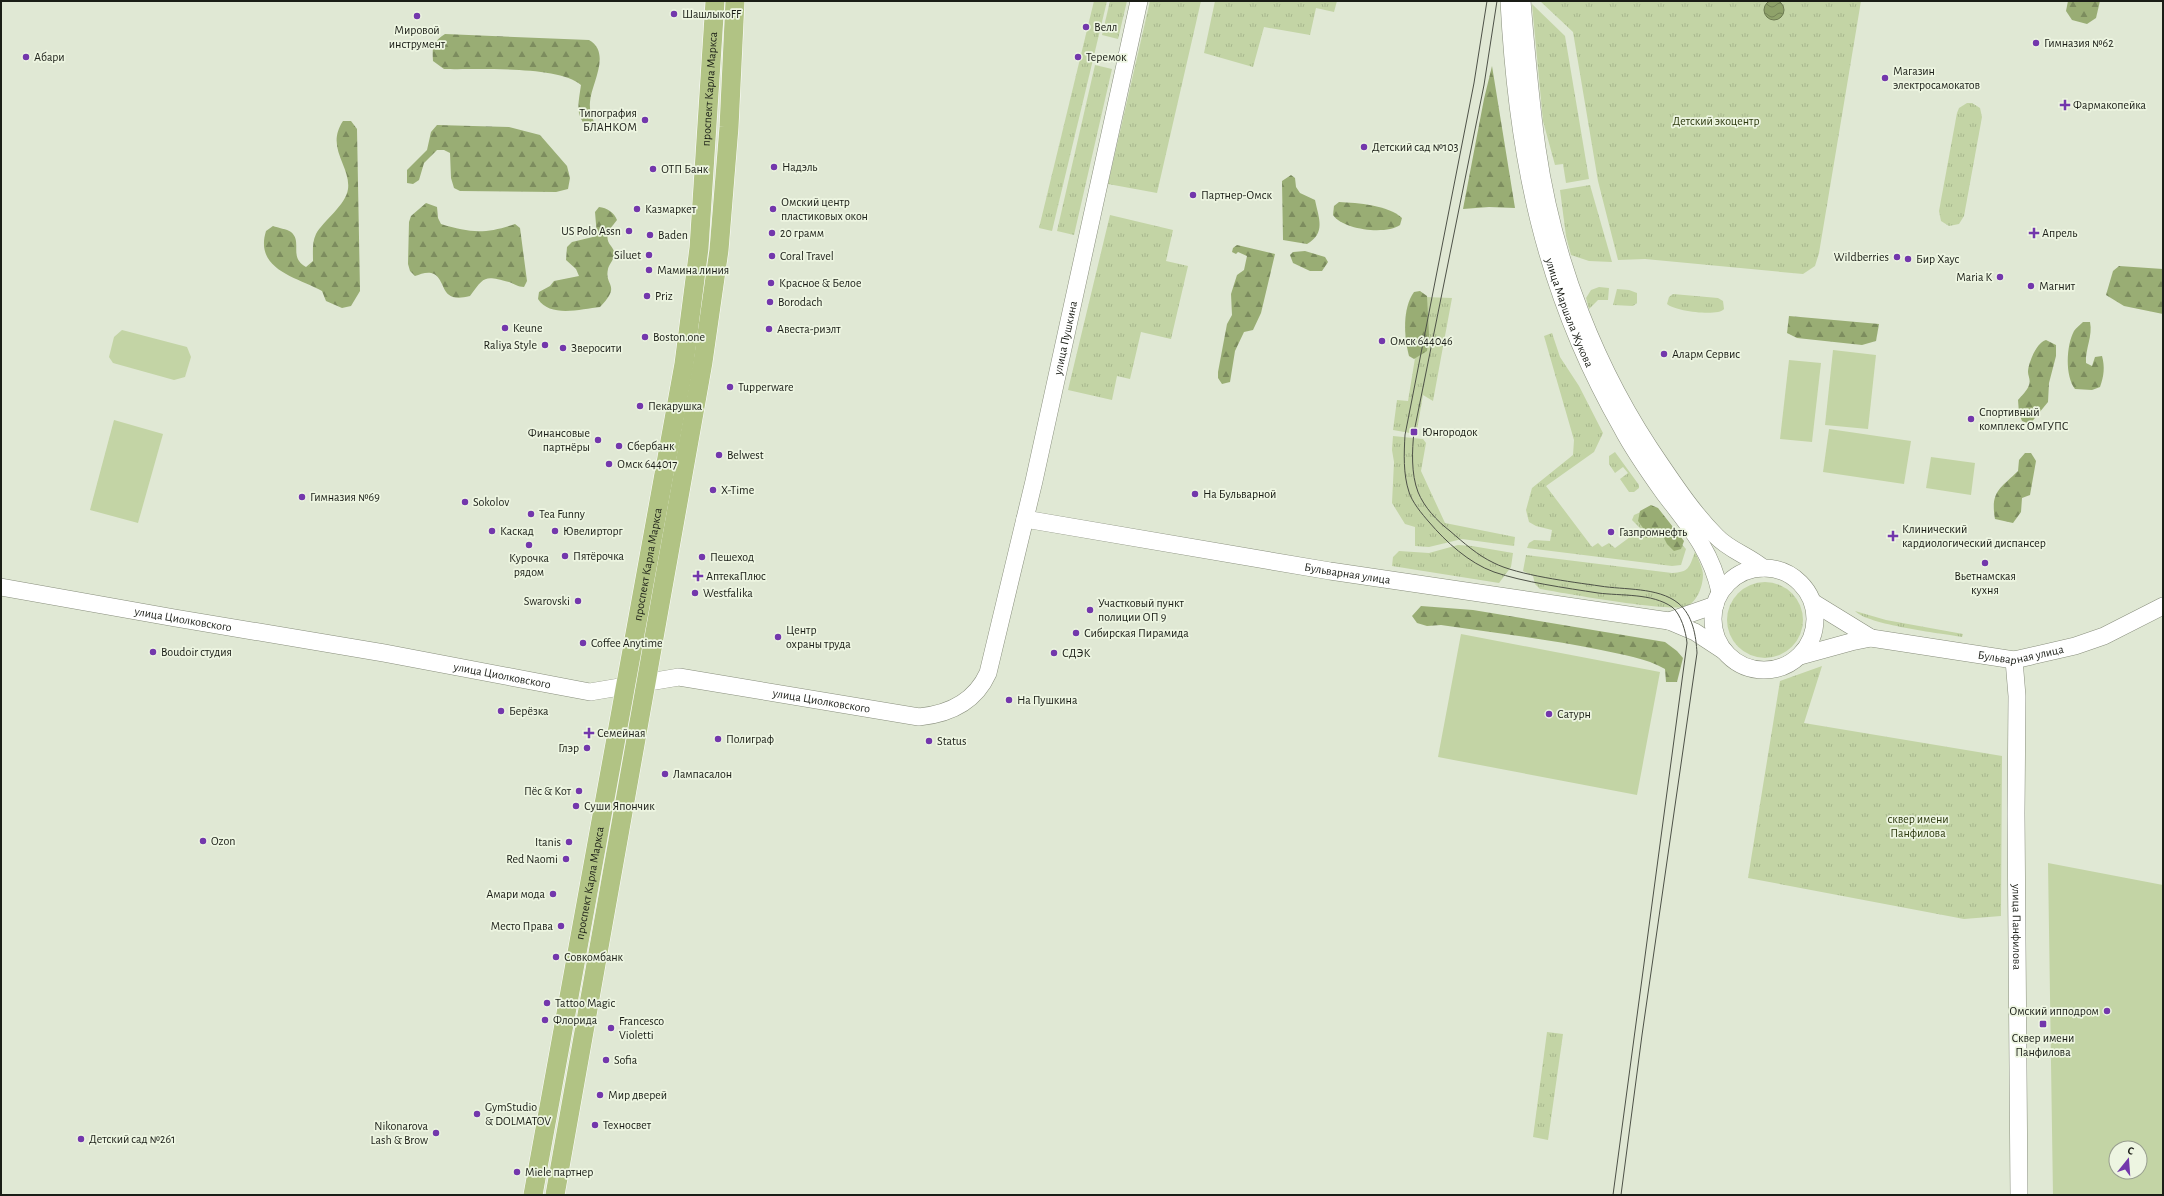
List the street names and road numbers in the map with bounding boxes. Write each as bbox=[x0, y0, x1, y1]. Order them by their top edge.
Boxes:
street label: проспект Карла Маркса bbox=[700, 31, 719, 147]
street label: улица Маршала Жукова bbox=[1542, 256, 1596, 369]
street label: улица Пушкина bbox=[1051, 299, 1079, 377]
street label: проспект Карла Маркса bbox=[631, 506, 664, 622]
street label: Бульварная улица bbox=[1303, 561, 1392, 586]
street label: улица Циолковского bbox=[132, 605, 233, 633]
street label: Бульварная улица bbox=[1977, 643, 2065, 666]
street label: улица Циолковского bbox=[452, 660, 552, 690]
street label: улица Циолковского bbox=[771, 687, 871, 715]
street label: проспект Карла Маркса bbox=[574, 825, 606, 941]
street label: улица Панфилова bbox=[2010, 883, 2023, 970]

